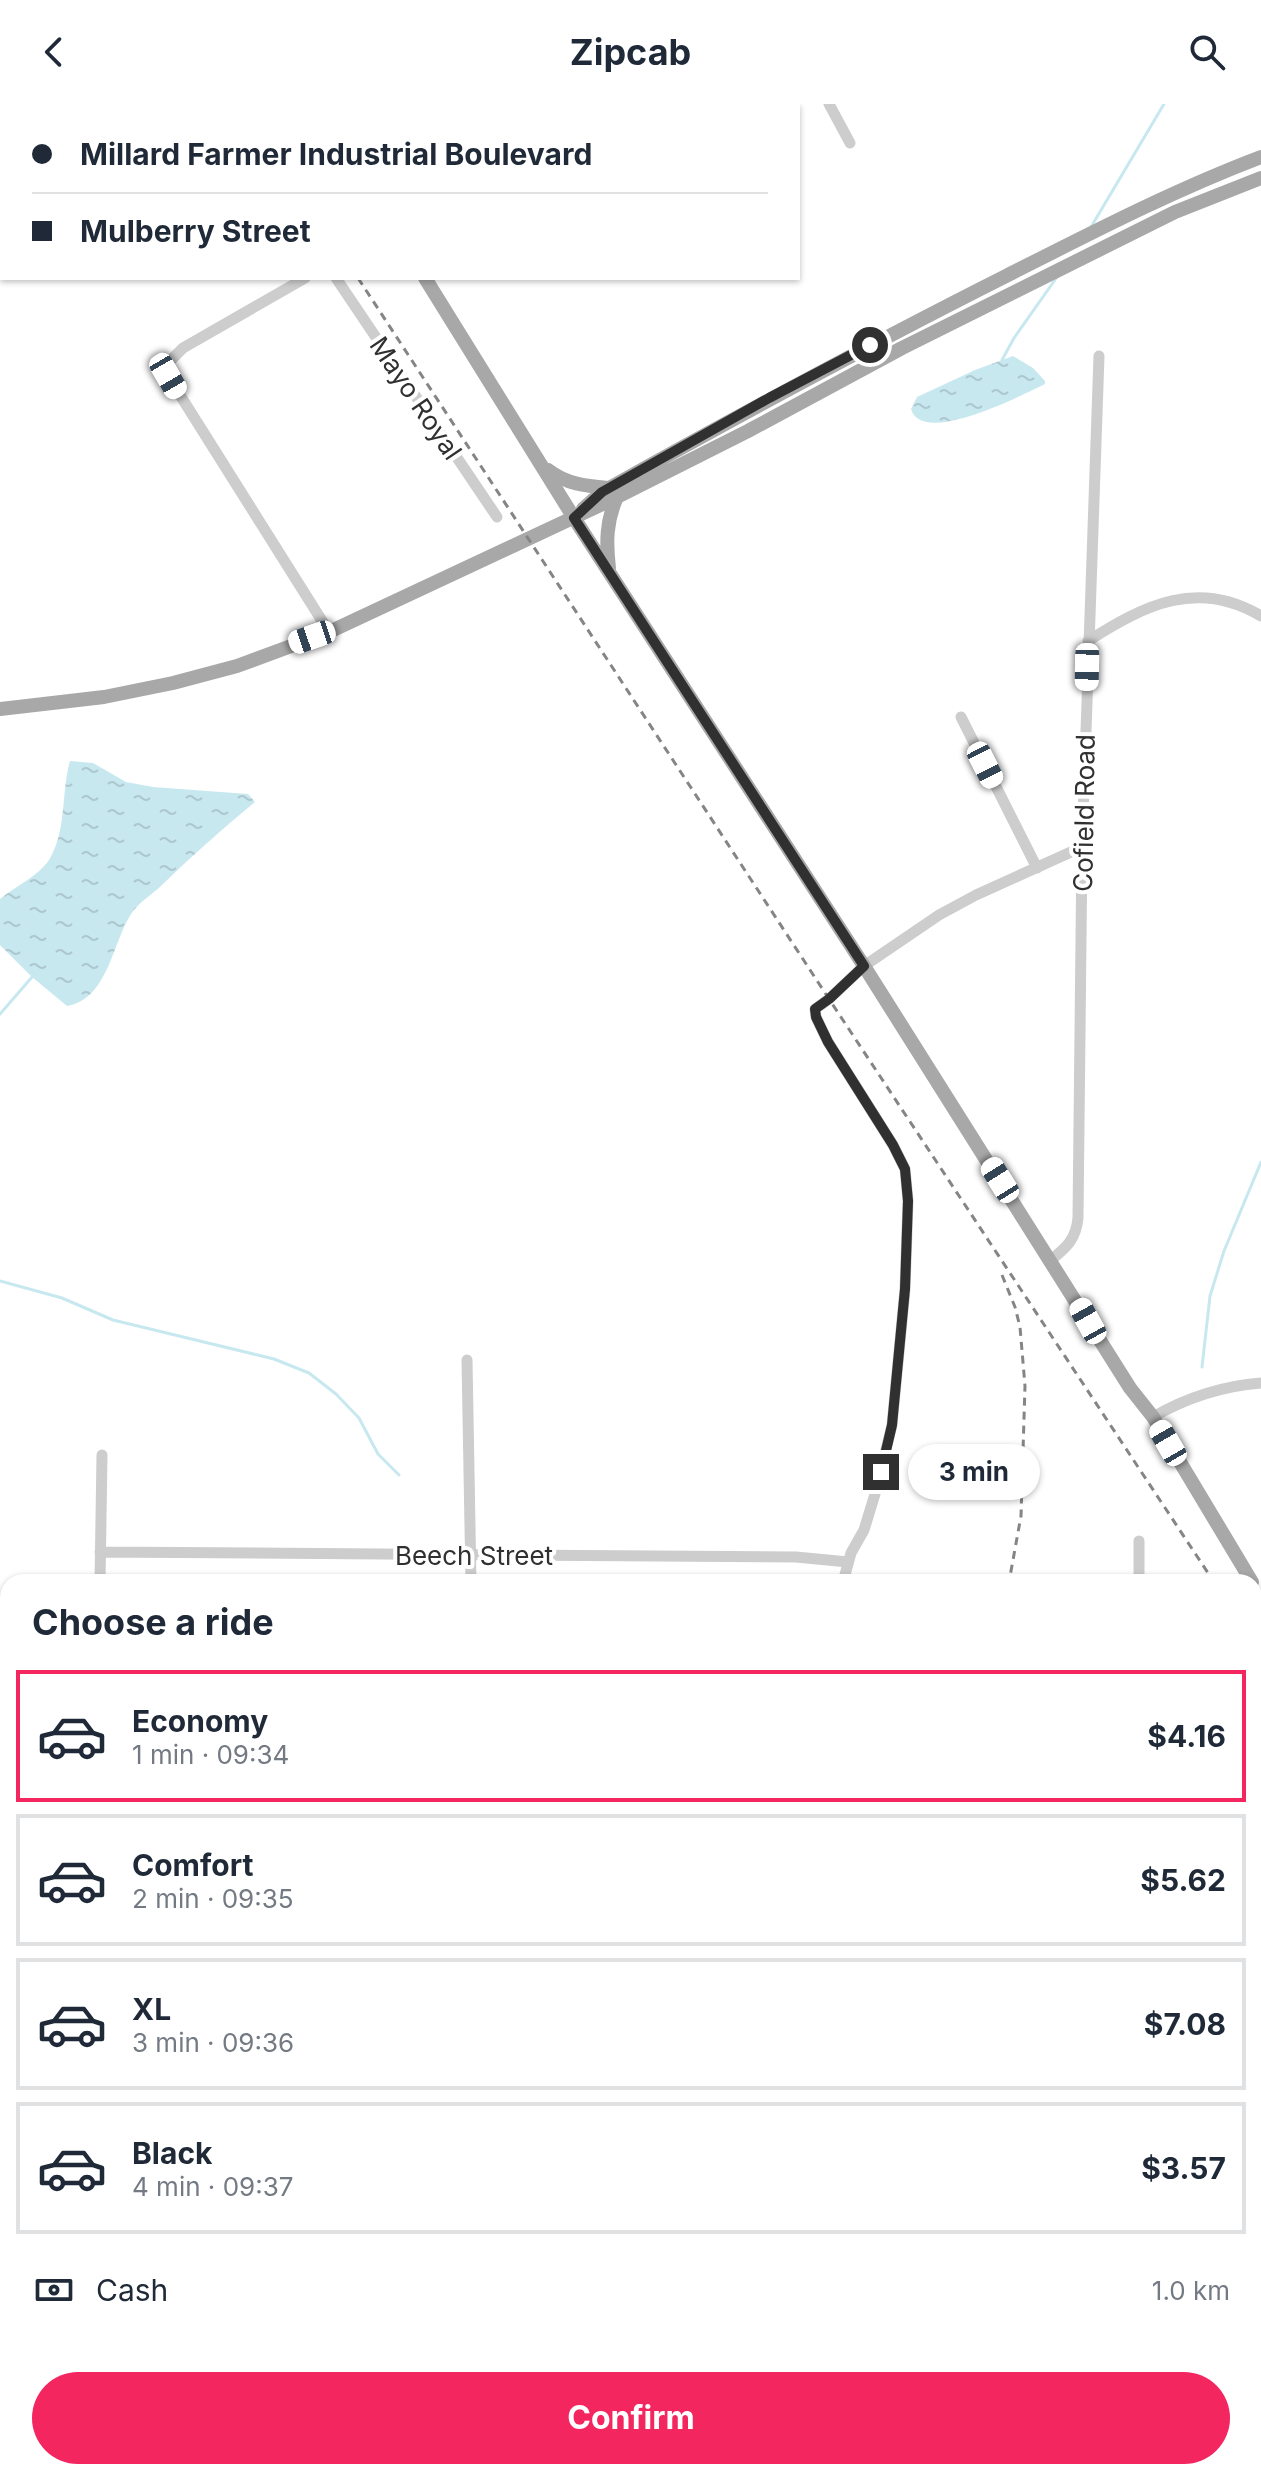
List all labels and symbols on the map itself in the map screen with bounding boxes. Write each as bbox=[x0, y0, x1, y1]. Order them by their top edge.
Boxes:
route start bbox=[852, 327, 888, 363]
street label: Mayo Royal bbox=[364, 331, 468, 465]
car bbox=[146, 349, 190, 403]
car bbox=[285, 618, 339, 656]
car bbox=[1075, 643, 1099, 691]
street label: Cofield Road bbox=[1067, 734, 1101, 892]
car bbox=[963, 738, 1007, 792]
car bbox=[977, 1153, 1023, 1207]
car bbox=[1066, 1294, 1110, 1348]
car bbox=[1146, 1416, 1190, 1470]
callout: 3 min bbox=[909, 1444, 1041, 1500]
route end bbox=[863, 1454, 899, 1490]
street label: Beech Street bbox=[395, 1540, 553, 1571]

